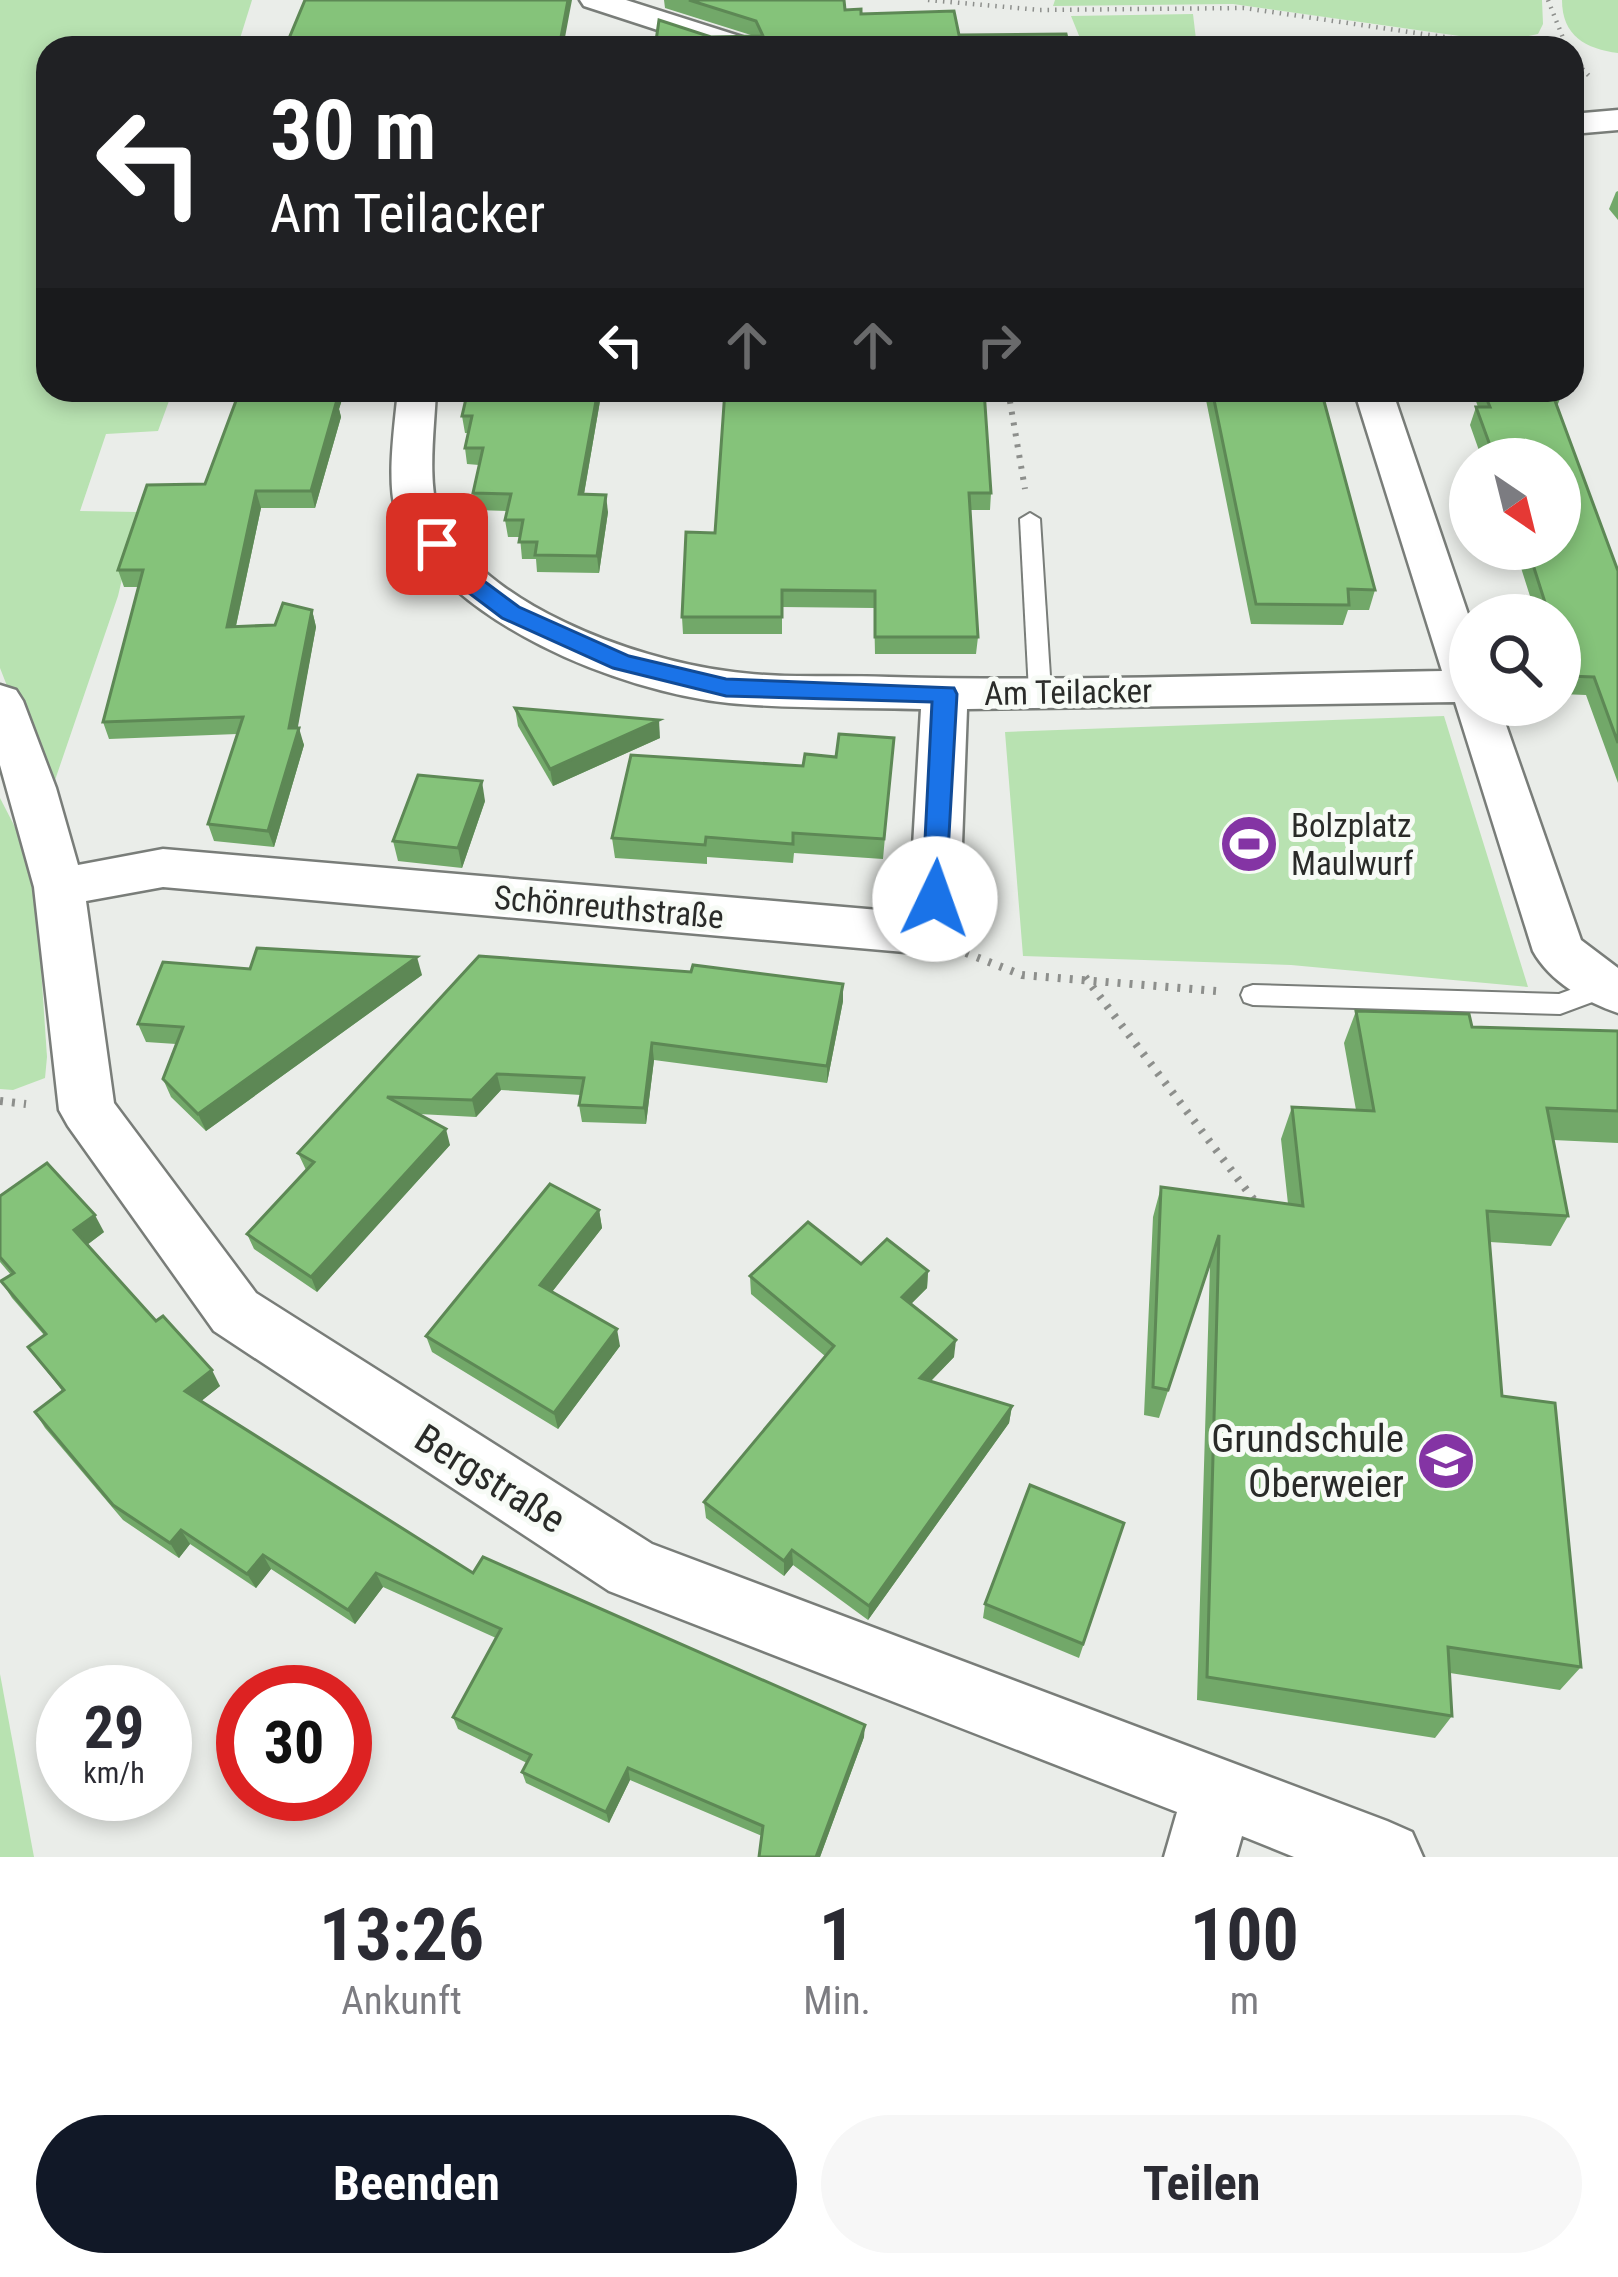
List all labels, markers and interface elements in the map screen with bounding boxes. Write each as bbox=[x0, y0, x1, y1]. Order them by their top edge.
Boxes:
text: 30 m bbox=[270, 81, 437, 180]
icon: left bbox=[72, 84, 228, 240]
text: Am Teilacker bbox=[270, 182, 545, 245]
icon: left bbox=[588, 312, 654, 378]
icon: ahead bbox=[714, 312, 780, 378]
icon: ahead bbox=[840, 312, 906, 378]
icon: right bbox=[966, 312, 1032, 378]
north arrow bbox=[1449, 438, 1581, 570]
map controls bbox=[1449, 438, 1581, 726]
pin bbox=[386, 493, 488, 595]
icon: arrive bbox=[404, 511, 470, 577]
button: search bbox=[1449, 594, 1581, 726]
street label: Am Teilacker bbox=[984, 671, 1152, 713]
place label: Bolzplatz Maulwurf bbox=[1291, 806, 1414, 883]
sports icon: Bolzplatz Maulwurf bbox=[1218, 813, 1280, 875]
position arrow bbox=[872, 836, 998, 962]
street label: Schönreuthstraße bbox=[493, 878, 725, 936]
street label: Bergstraße bbox=[407, 1415, 573, 1543]
place label: Grundschule Oberweier bbox=[1211, 1416, 1404, 1507]
school or university icon: Grundschule Oberweier bbox=[1415, 1430, 1477, 1492]
speed limit sign: 30 bbox=[216, 1665, 372, 1821]
text: 29 bbox=[84, 1692, 144, 1763]
text: km/h bbox=[83, 1755, 145, 1790]
text: 13:26 bbox=[319, 1893, 484, 1978]
text: 1 bbox=[819, 1893, 855, 1978]
text: 100 bbox=[1190, 1893, 1299, 1978]
text: Ankunft bbox=[341, 1978, 462, 2024]
text: Min. bbox=[803, 1978, 871, 2024]
text: m bbox=[1230, 1978, 1259, 2024]
button: Beenden bbox=[36, 2115, 797, 2253]
button: Teilen bbox=[821, 2115, 1582, 2253]

